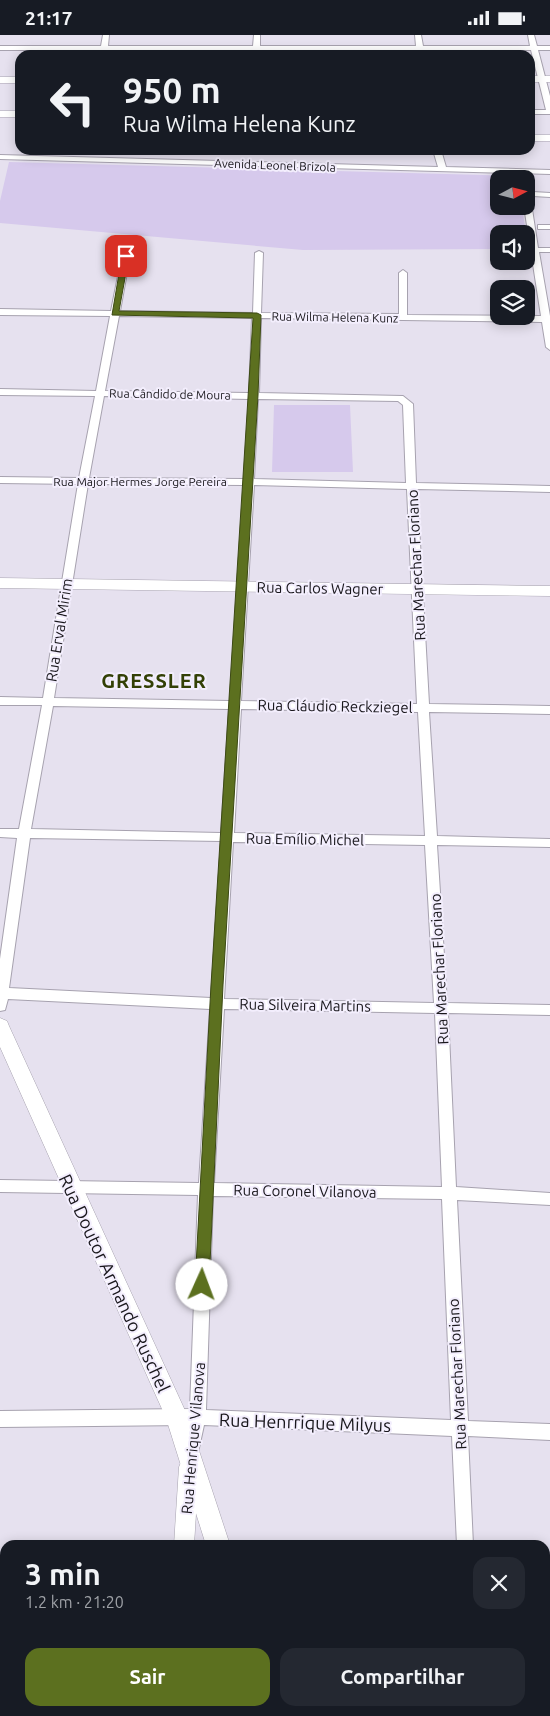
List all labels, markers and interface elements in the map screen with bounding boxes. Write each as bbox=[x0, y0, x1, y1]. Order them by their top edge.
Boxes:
text: 21:17 bbox=[25, 7, 73, 29]
icon: left bbox=[40, 70, 105, 135]
text: 950 m bbox=[123, 70, 221, 110]
text: Rua Wilma Helena Kunz bbox=[123, 111, 356, 136]
street label: Avenida Leonel Brizola bbox=[214, 156, 336, 174]
north arrow bbox=[490, 170, 535, 215]
map controls bbox=[490, 170, 535, 325]
button: sound bbox=[490, 225, 535, 270]
pin bbox=[105, 235, 147, 277]
icon: arrive bbox=[112, 242, 140, 270]
button: layers bbox=[490, 280, 535, 325]
street label: Rua Wilma Helena Kunz bbox=[271, 309, 399, 325]
street label: Rua Cândido de Moura bbox=[109, 386, 231, 402]
street label: Rua Major Hermes Jorge Pereira bbox=[53, 475, 227, 488]
street label: Rua Marechar Floriano bbox=[404, 489, 428, 641]
street label: Rua Erval Mirim bbox=[42, 577, 76, 683]
street label: Rua Carlos Wagner bbox=[256, 578, 384, 598]
district label: GRESSLER bbox=[101, 669, 207, 692]
street label: Rua Cláudio Reckziegel bbox=[257, 696, 413, 716]
street label: Rua Emílio Michel bbox=[246, 829, 364, 849]
street label: Rua Marechar Floriano bbox=[427, 893, 451, 1045]
street label: Rua Silveira Martins bbox=[239, 995, 371, 1015]
street label: Rua Doutor Armando Ruschel bbox=[56, 1171, 175, 1395]
street label: Rua Coronel Vilanova bbox=[233, 1181, 377, 1201]
position arrow bbox=[175, 1258, 227, 1310]
street label: Rua Marechar Floriano bbox=[445, 1298, 469, 1450]
street label: Rua Henrique Vilanova bbox=[178, 1361, 208, 1515]
street label: Rua Henrrique Milyus bbox=[219, 1409, 391, 1435]
text: 3 min bbox=[25, 1557, 101, 1591]
button: close bbox=[473, 1557, 525, 1609]
text: 1.2 km · 21:20 bbox=[25, 1593, 124, 1611]
button: Sair bbox=[25, 1648, 270, 1706]
button: Compartilhar bbox=[280, 1648, 525, 1706]

